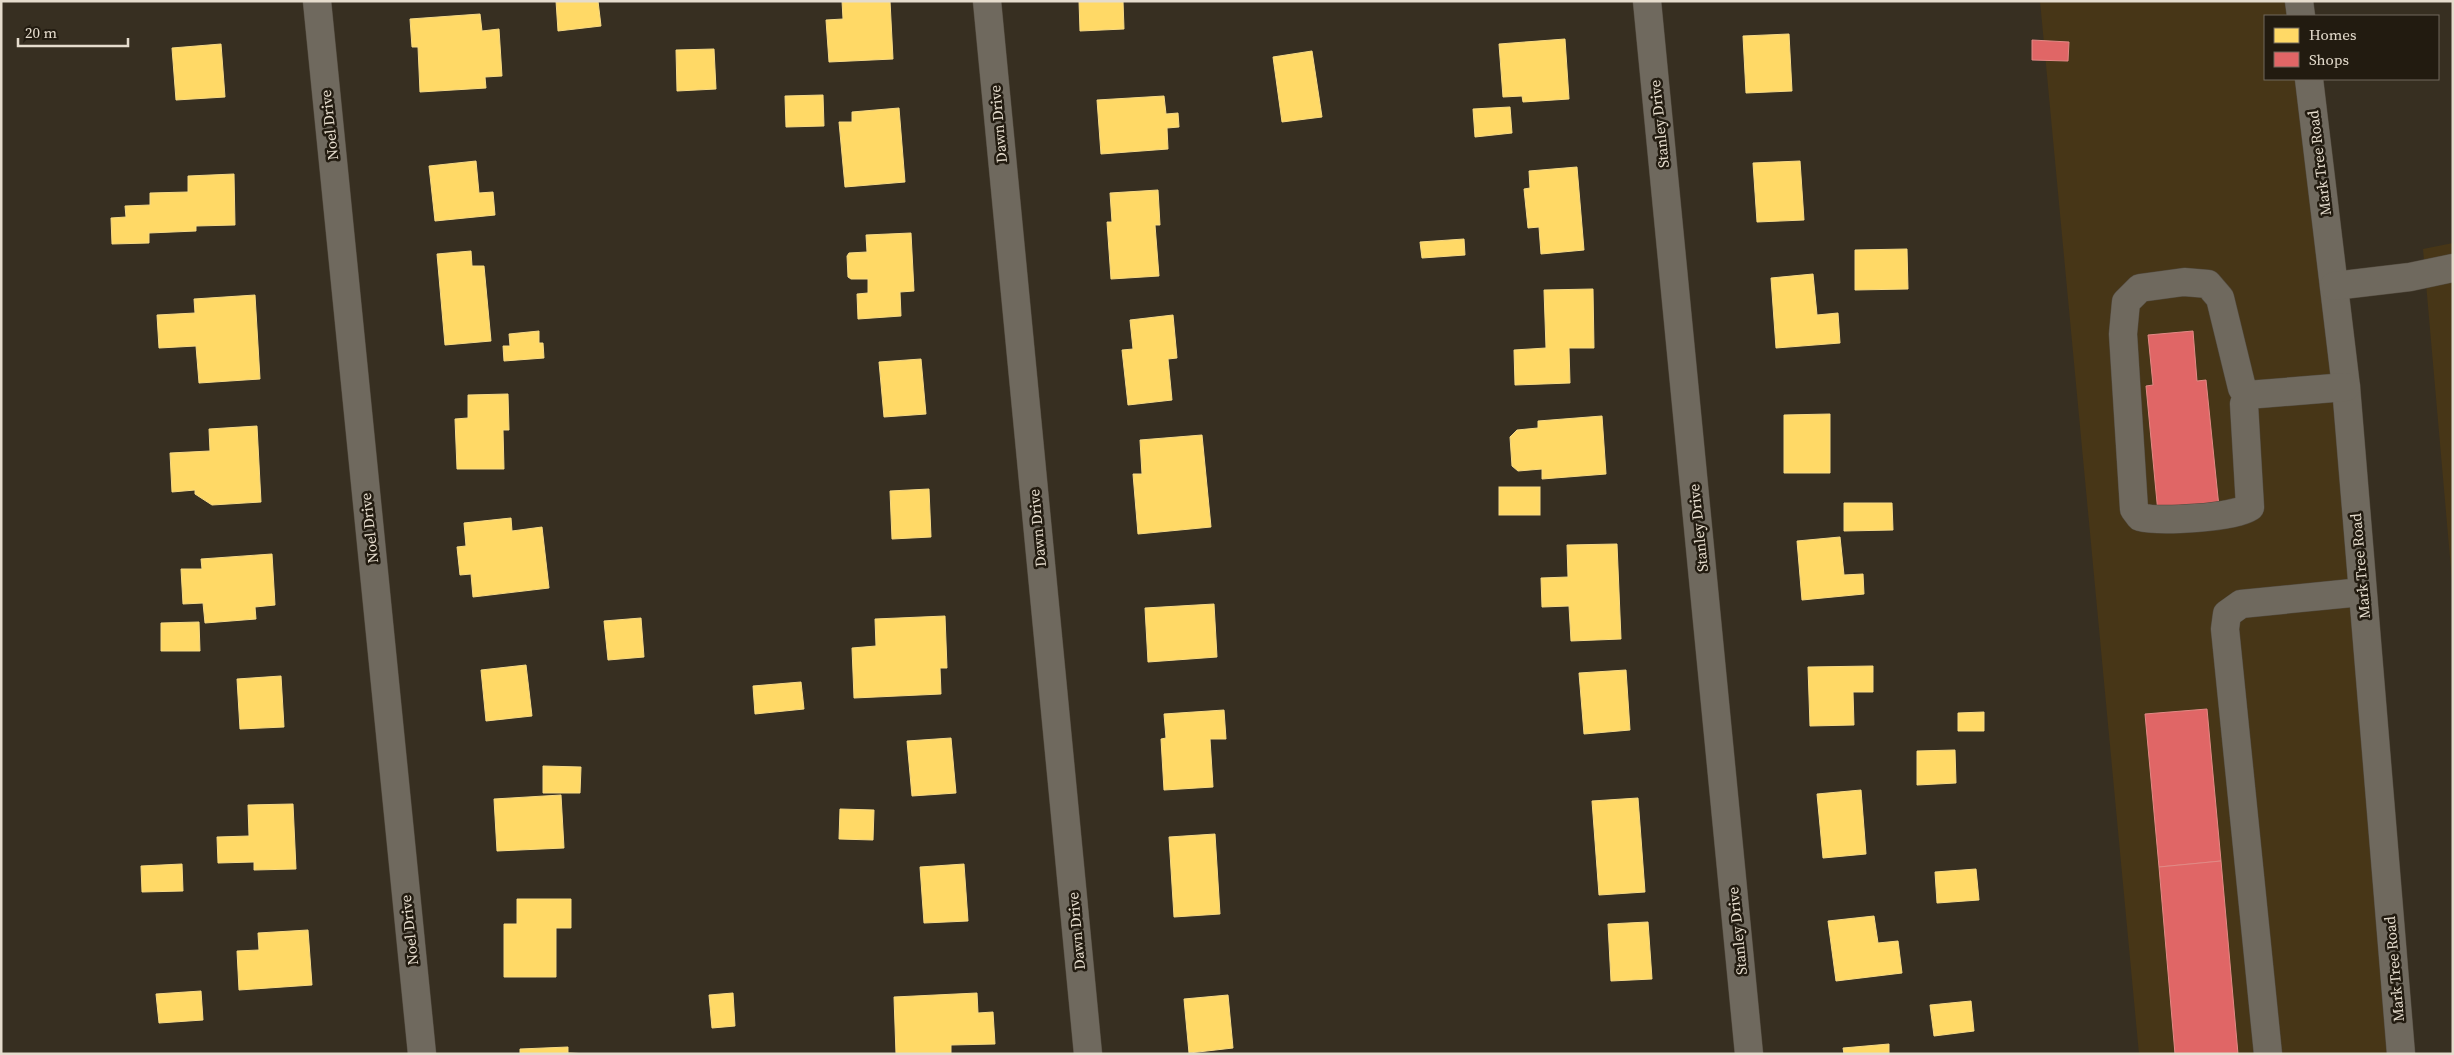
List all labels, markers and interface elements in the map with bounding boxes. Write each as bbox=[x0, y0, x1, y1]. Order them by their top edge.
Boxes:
scale bar bbox=[18, 15, 128, 47]
legend bbox=[2264, 15, 2439, 80]
text: 20 m bbox=[25, 22, 57, 43]
text: Homes bbox=[2309, 24, 2356, 45]
text: Shops bbox=[2309, 49, 2349, 70]
street label: Stanley Drive bbox=[1644, 79, 1674, 169]
street label: Dawn Drive bbox=[984, 84, 1012, 164]
street label: Noel Drive bbox=[315, 88, 343, 161]
street label: Mark Tree Road bbox=[2302, 109, 2336, 217]
street label: Stanley Drive bbox=[1683, 483, 1713, 573]
street label: Dawn Drive bbox=[1023, 488, 1051, 568]
street label: Noel Drive bbox=[355, 491, 383, 564]
street label: Mark Tree Road bbox=[2345, 512, 2375, 620]
street label: Stanley Drive bbox=[1722, 886, 1752, 976]
street label: Dawn Drive bbox=[1062, 891, 1090, 971]
street label: Noel Drive bbox=[395, 893, 423, 966]
street label: Mark Tree Road bbox=[2379, 915, 2409, 1023]

